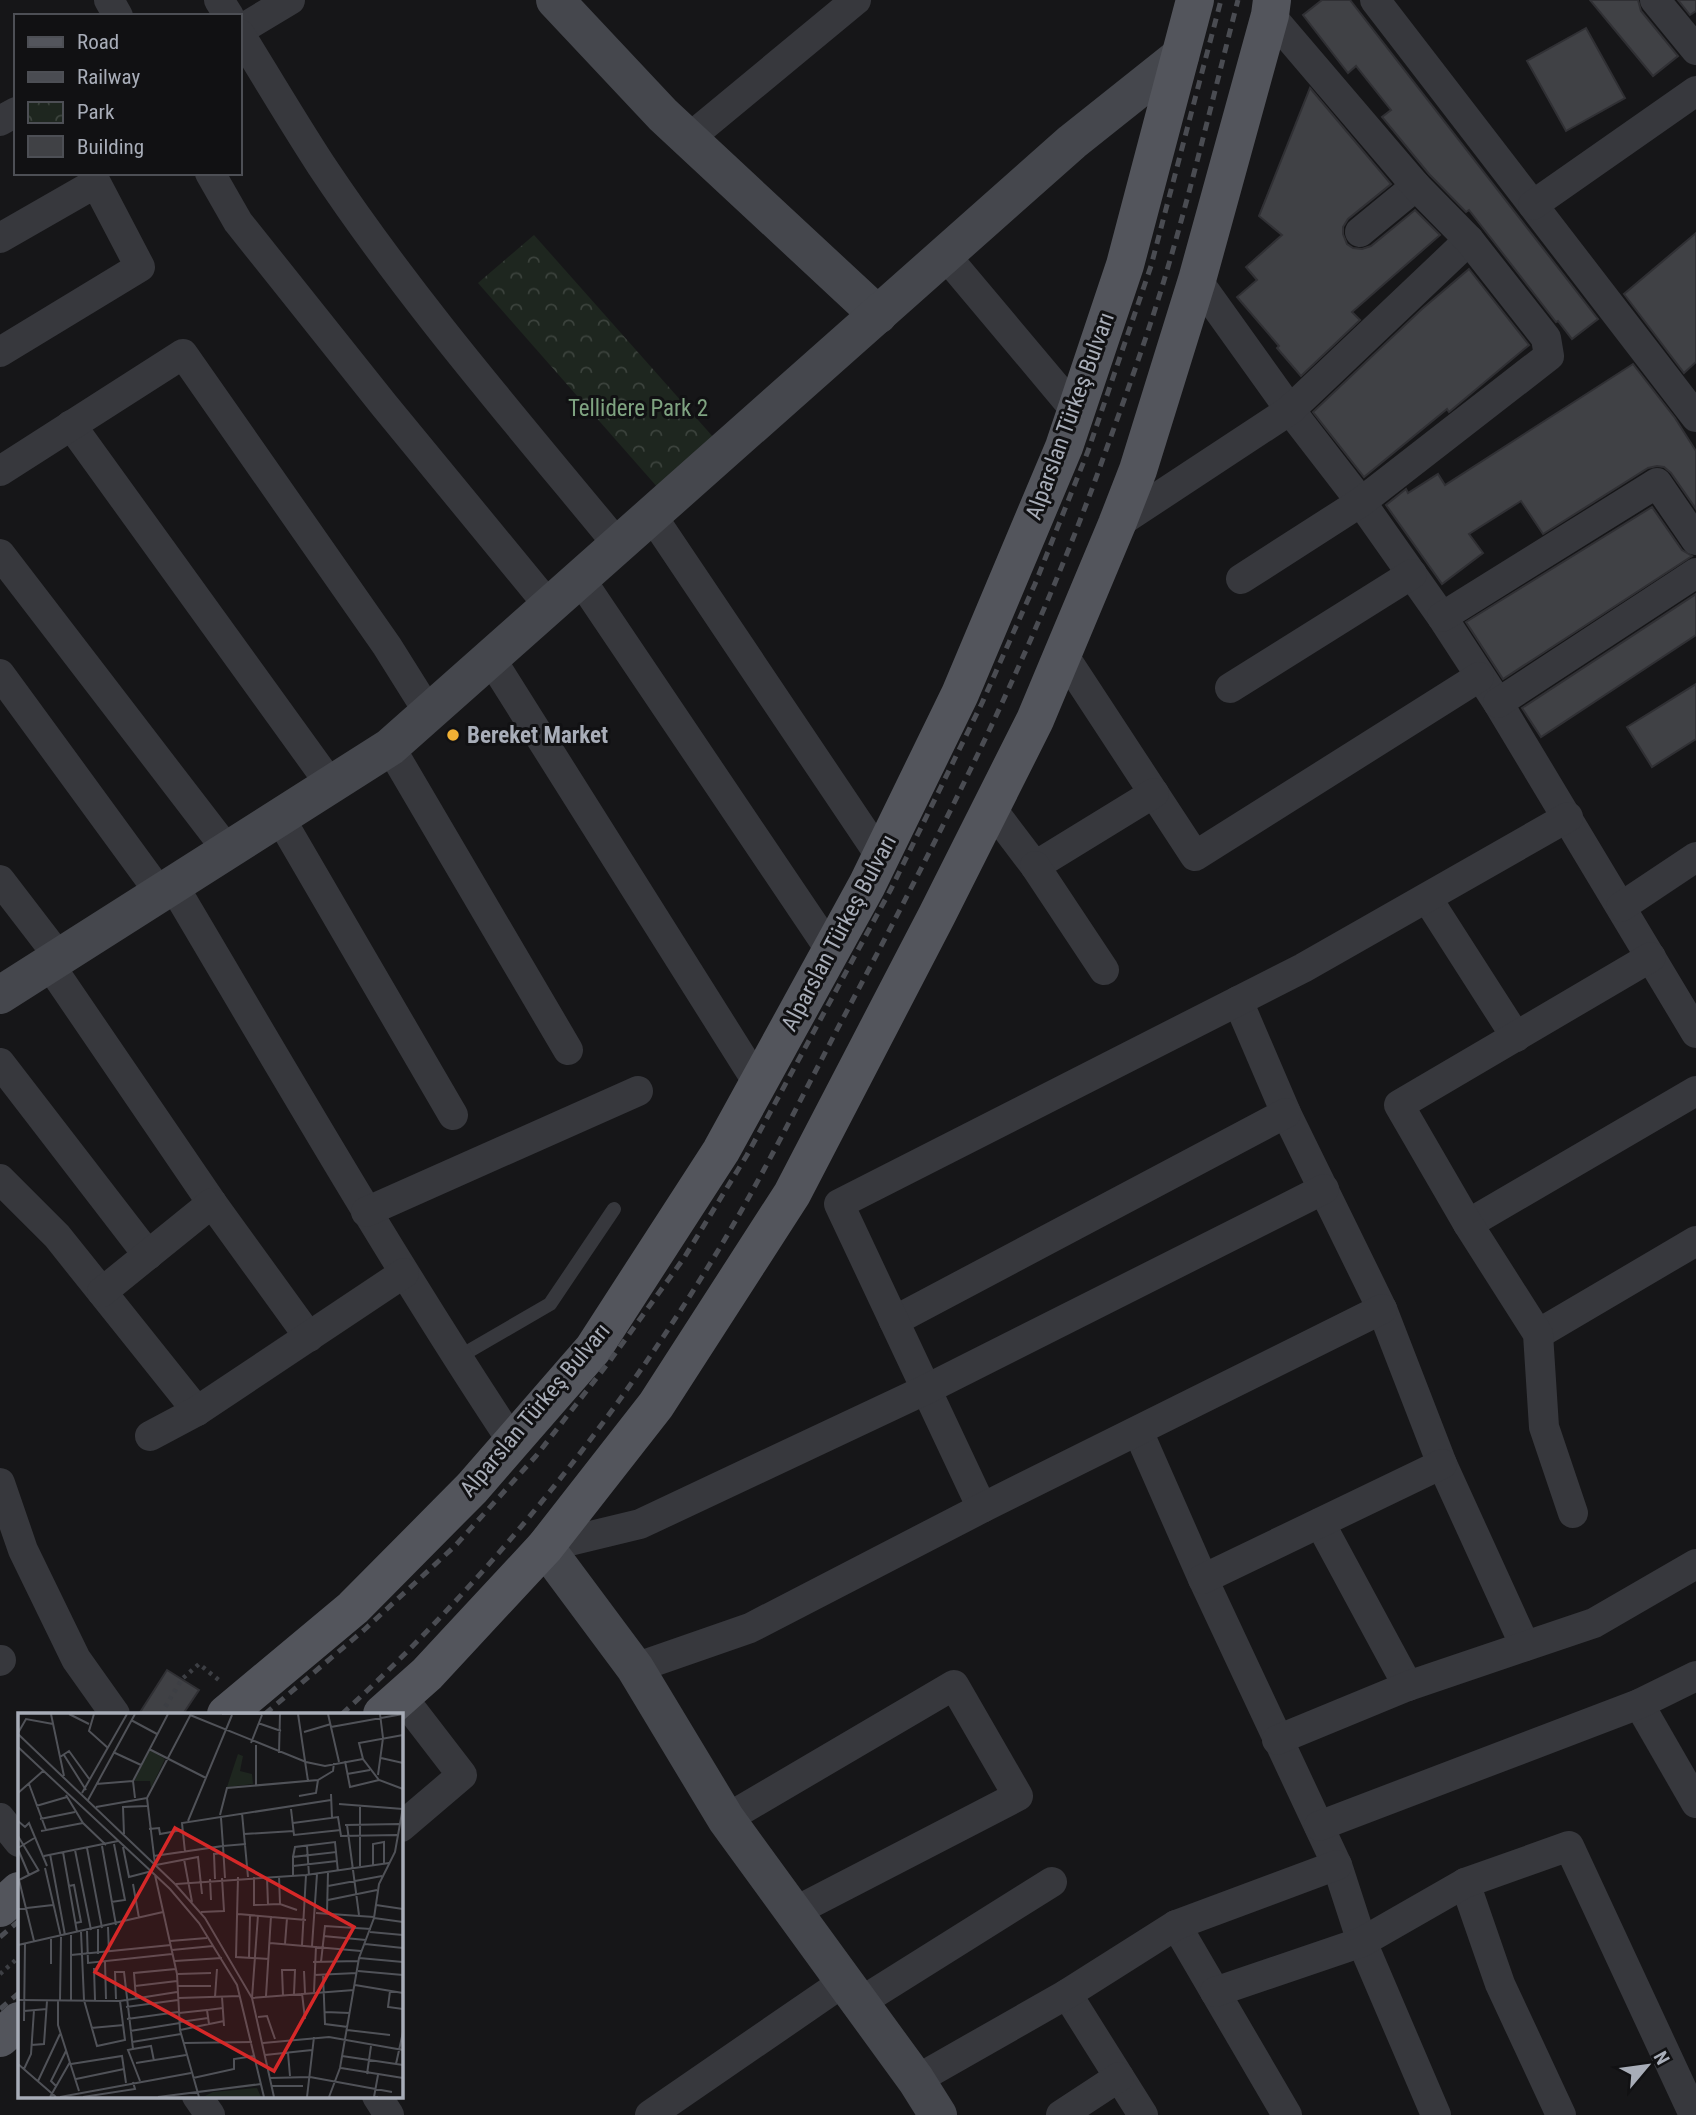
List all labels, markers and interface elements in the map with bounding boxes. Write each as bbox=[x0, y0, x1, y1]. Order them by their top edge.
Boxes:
legend bbox=[14, 14, 242, 175]
text: Road bbox=[77, 30, 119, 54]
text: Railway bbox=[77, 65, 140, 89]
text: Park bbox=[77, 100, 115, 124]
text: Building bbox=[77, 135, 144, 159]
street label: Alparslan Türkeş Bulvarı bbox=[1020, 309, 1120, 523]
park label: Tellidere Park 2 bbox=[568, 395, 708, 422]
place label: Bereket Market bbox=[467, 722, 608, 749]
marker: Bereket Market bbox=[445, 727, 461, 743]
street label: Alparslan Türkeş Bulvarı bbox=[776, 830, 902, 1036]
street label: Alparslan Türkeş Bulvarı bbox=[454, 1318, 616, 1502]
inset map bbox=[18, 1713, 402, 2098]
north arrow bbox=[1612, 2031, 1682, 2101]
text: N bbox=[1649, 2047, 1674, 2069]

